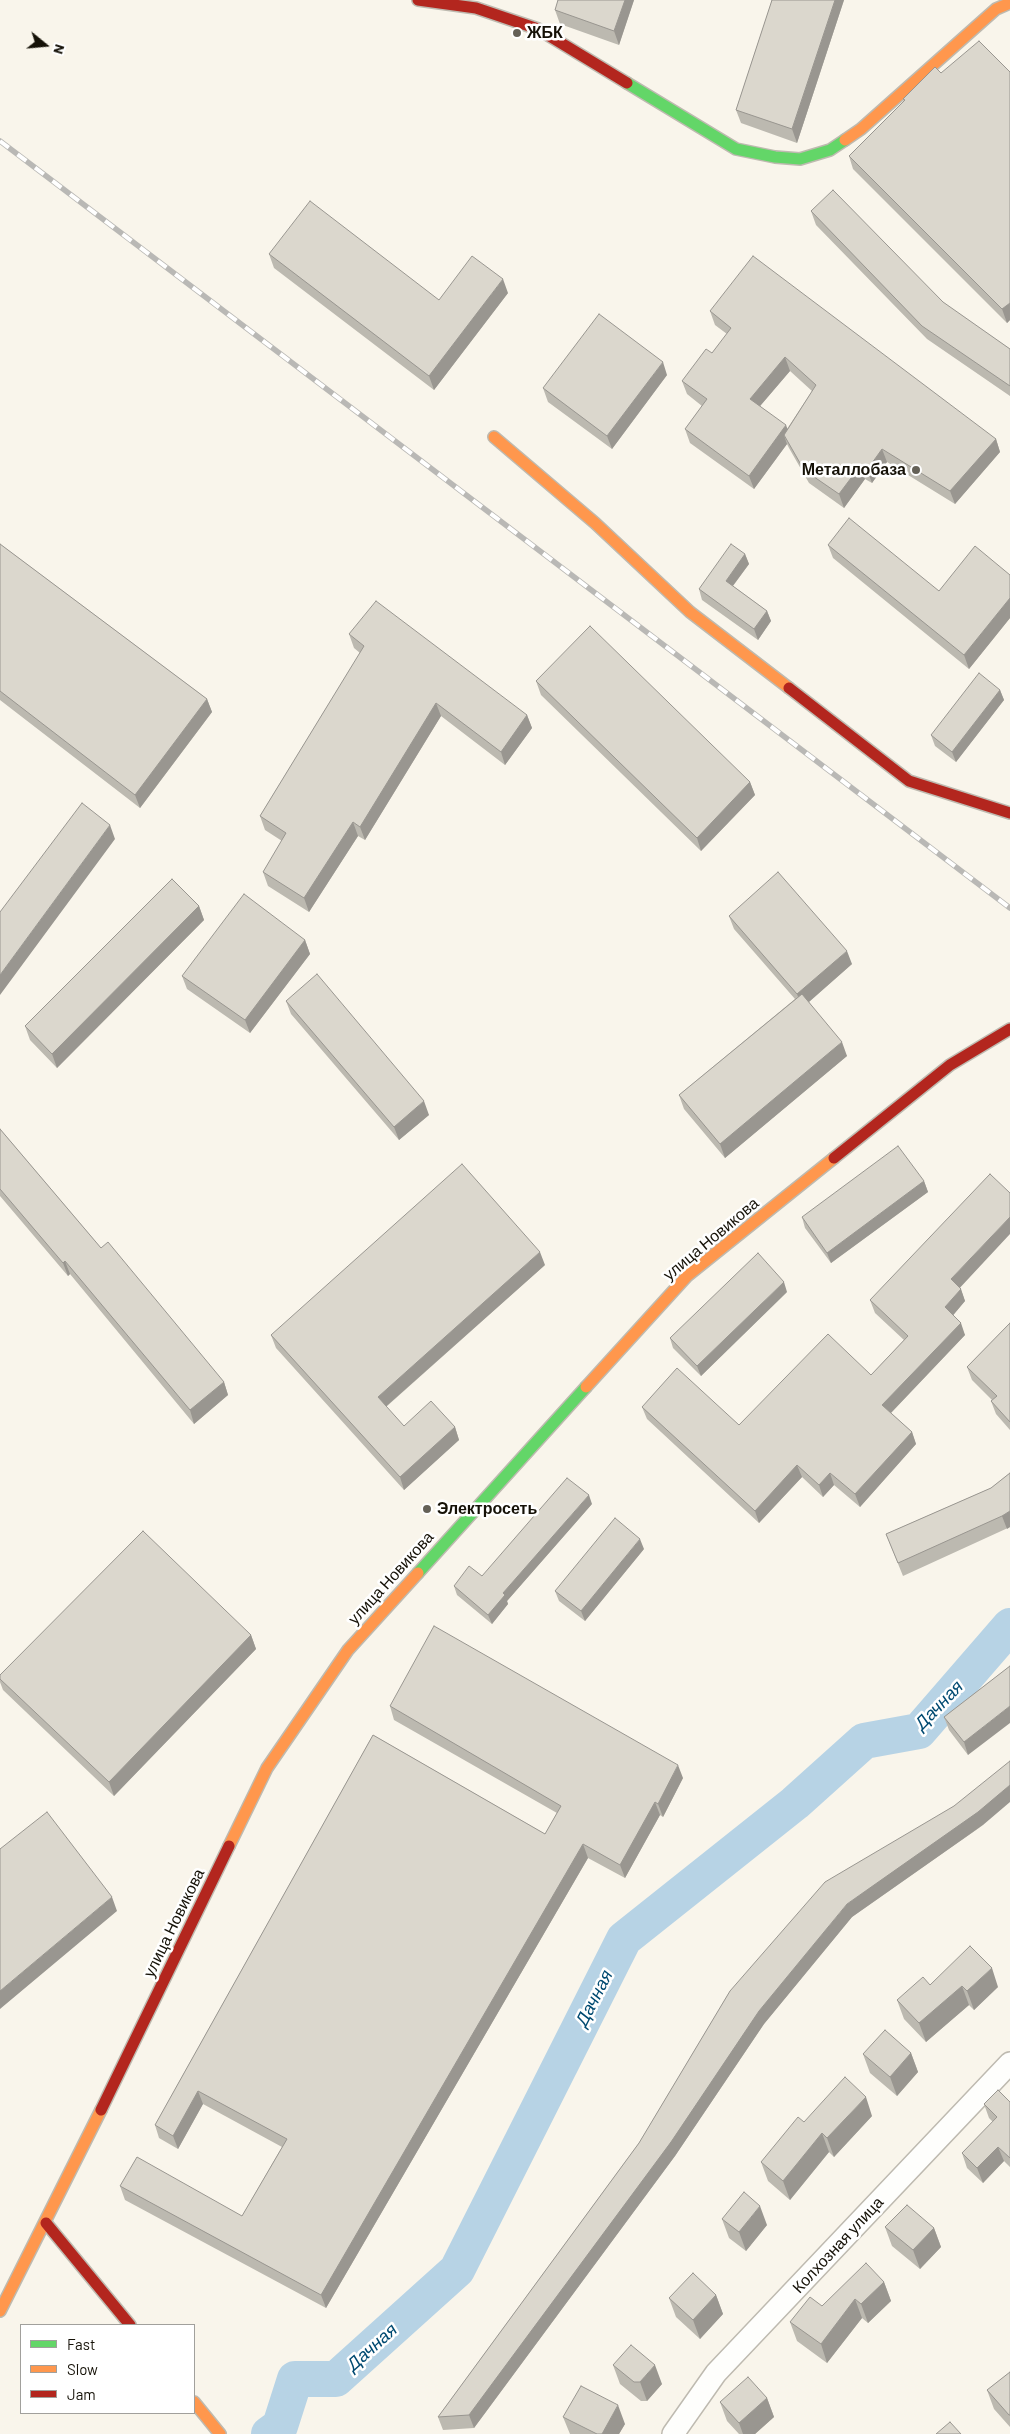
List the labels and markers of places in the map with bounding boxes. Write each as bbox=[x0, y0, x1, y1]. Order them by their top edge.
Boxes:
place label: ЖБК bbox=[527, 23, 563, 43]
marker: ЖБК bbox=[511, 27, 523, 39]
place label: Металлобаза bbox=[802, 460, 906, 480]
marker: Металлобаза bbox=[910, 464, 922, 476]
place label: Электросеть bbox=[437, 1499, 537, 1519]
marker: Электросеть bbox=[421, 1503, 433, 1515]

